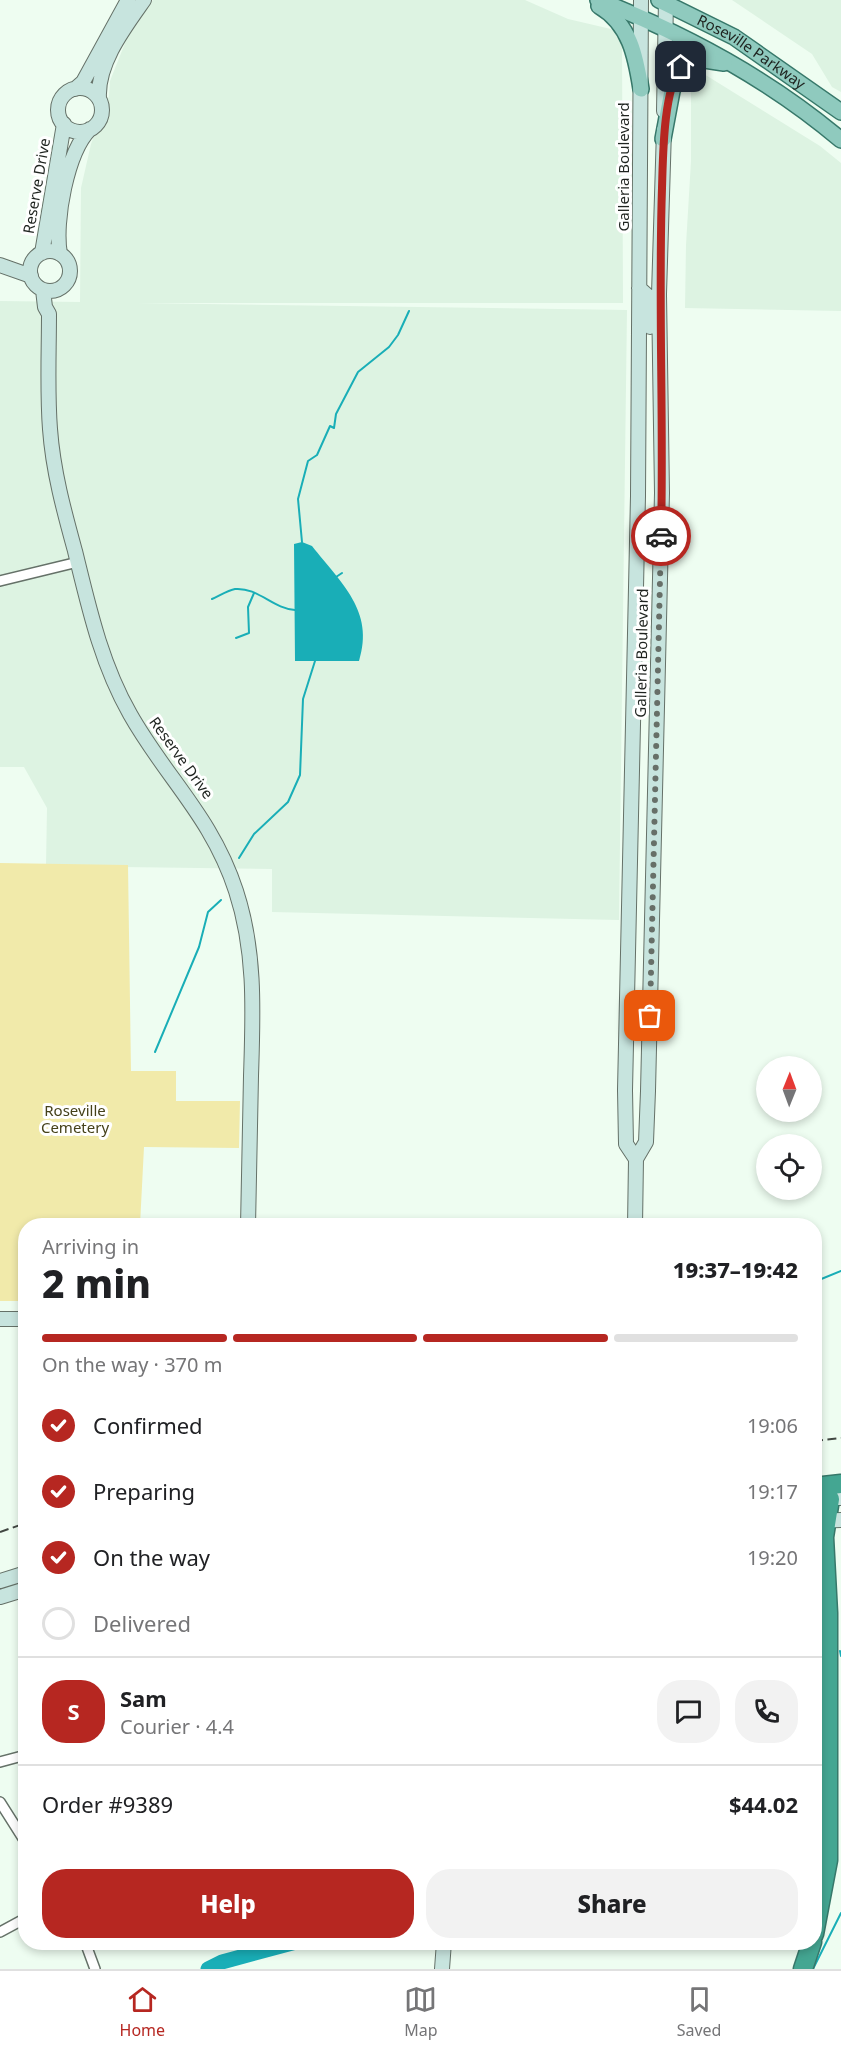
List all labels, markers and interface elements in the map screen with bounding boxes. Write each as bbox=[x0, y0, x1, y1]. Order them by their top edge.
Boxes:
street label: Roseville Parkway bbox=[694, 9, 810, 93]
pin bbox=[655, 41, 706, 92]
icon: home bbox=[664, 50, 697, 83]
street label: Galleria Boulevard bbox=[613, 102, 633, 232]
street label: Reserve Drive bbox=[18, 136, 54, 235]
courier bbox=[631, 506, 691, 566]
icon: car bbox=[645, 520, 678, 553]
street label: Galleria Boulevard bbox=[630, 588, 652, 718]
street label: Reserve Drive bbox=[145, 712, 218, 802]
pin bbox=[624, 990, 675, 1041]
icon: bag bbox=[633, 999, 666, 1032]
north arrow bbox=[756, 1056, 822, 1122]
map controls bbox=[756, 1056, 822, 1200]
park label: Roseville Cemetery bbox=[41, 1100, 109, 1137]
button: locate bbox=[756, 1134, 822, 1200]
text: Arriving in bbox=[42, 1233, 139, 1260]
text: 19:37–19:42 bbox=[673, 1254, 798, 1284]
text: 2 min bbox=[42, 1256, 151, 1309]
text: On the way · 370 m bbox=[42, 1351, 222, 1378]
icon: check bbox=[42, 1409, 75, 1442]
text: Confirmed bbox=[93, 1410, 203, 1440]
text: 19:06 bbox=[747, 1412, 798, 1439]
icon: check bbox=[42, 1475, 75, 1508]
text: Preparing bbox=[93, 1476, 195, 1506]
text: 19:17 bbox=[747, 1478, 798, 1505]
icon: check bbox=[42, 1541, 75, 1574]
text: On the way bbox=[93, 1542, 210, 1572]
text: 19:20 bbox=[747, 1544, 798, 1571]
text: Delivered bbox=[93, 1608, 191, 1638]
button: chat bbox=[657, 1680, 720, 1743]
button: phone bbox=[735, 1680, 798, 1743]
text: Sam bbox=[120, 1683, 167, 1713]
text: S bbox=[67, 1696, 80, 1726]
text: Courier · 4.4 bbox=[120, 1713, 234, 1740]
text: Order #9389 bbox=[42, 1789, 173, 1819]
text: $44.02 bbox=[729, 1789, 798, 1819]
button: Help bbox=[42, 1869, 414, 1938]
button: Share bbox=[426, 1869, 798, 1938]
tab: Home bbox=[120, 1983, 165, 2041]
tab: Map bbox=[404, 1983, 438, 2041]
tab: Saved bbox=[677, 1983, 721, 2041]

